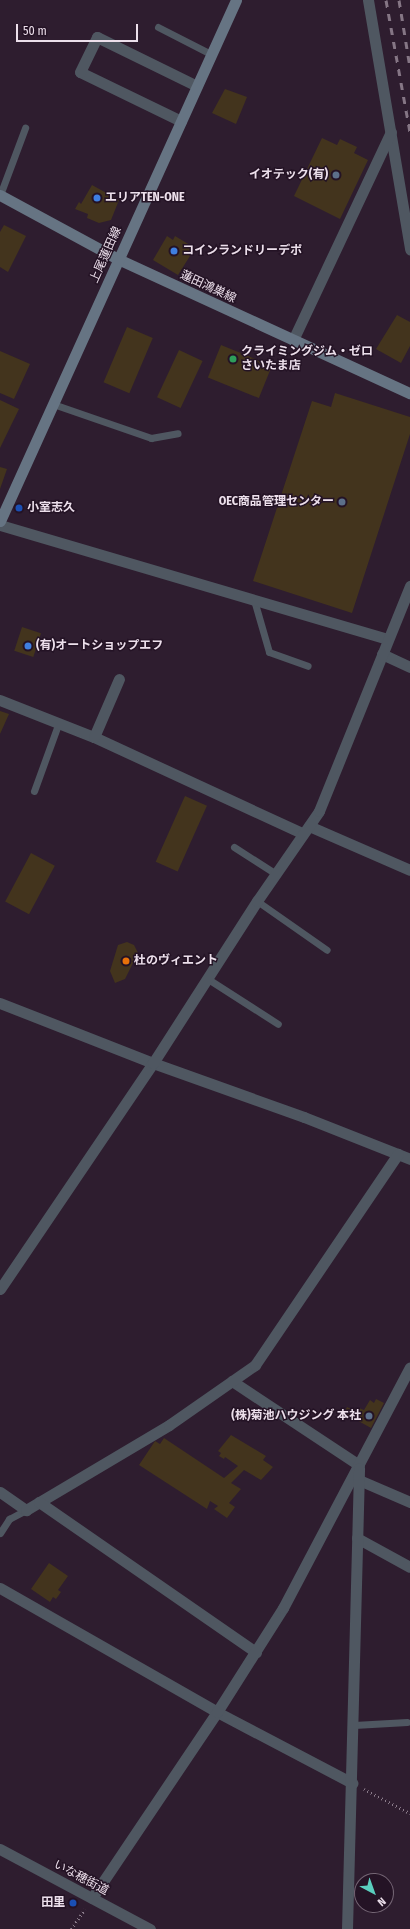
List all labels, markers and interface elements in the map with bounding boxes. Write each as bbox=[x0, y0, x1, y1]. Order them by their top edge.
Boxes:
scale bar bbox=[18, 16, 140, 42]
text: 50 m bbox=[23, 24, 47, 38]
place label: イオテック(有) bbox=[249, 168, 328, 182]
marker: イオテック(有) bbox=[331, 170, 341, 180]
place label: エリアTEN-ONE bbox=[105, 191, 185, 205]
marker: エリアTEN-ONE bbox=[92, 193, 102, 203]
street label: 上尾蓮田線 bbox=[87, 225, 125, 285]
place label: コインランドリーデポ bbox=[182, 244, 302, 258]
marker: コインランドリーデポ bbox=[169, 246, 179, 256]
street label: 蓮田鴻巣線 bbox=[178, 268, 238, 306]
place label: クライミングジム・ゼロ さいたま店 bbox=[241, 345, 373, 373]
marker: クライミングジム・ゼロ さいたま店 bbox=[228, 354, 238, 364]
place label: OEC商品管理センター bbox=[219, 495, 334, 509]
marker: OEC商品管理センター bbox=[337, 497, 347, 507]
place label: 小室志久 bbox=[27, 501, 75, 515]
marker: 小室志久 bbox=[14, 503, 24, 513]
place label: (有)オートショップエフ bbox=[36, 639, 163, 653]
marker: (有)オートショップエフ bbox=[23, 641, 33, 651]
place label: 杜のヴィエント bbox=[134, 954, 218, 968]
marker: 杜のヴィエント bbox=[121, 956, 131, 966]
place label: (株)菊池ハウジング 本社 bbox=[231, 1409, 361, 1423]
marker: (株)菊池ハウジング 本社 bbox=[364, 1411, 374, 1421]
street label: いな穂街道 bbox=[51, 1858, 111, 1898]
north arrow bbox=[354, 1873, 394, 1913]
text: N bbox=[375, 1895, 388, 1909]
place label: 田里 bbox=[41, 1896, 65, 1910]
marker: 田里 bbox=[68, 1898, 78, 1908]

